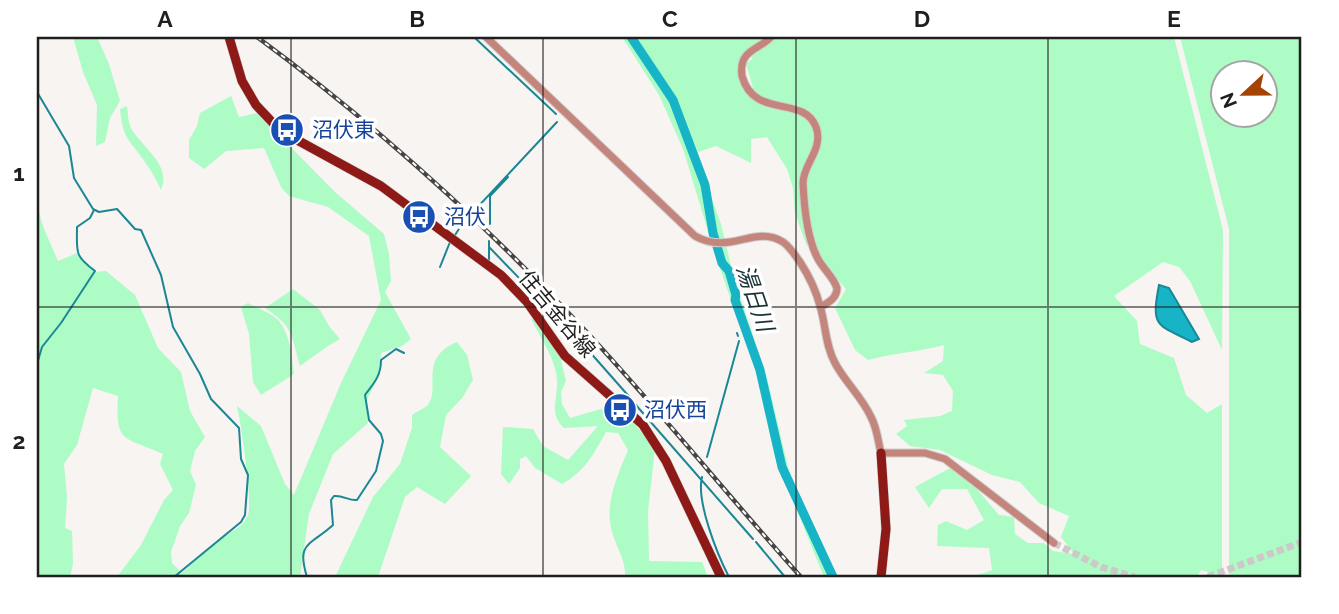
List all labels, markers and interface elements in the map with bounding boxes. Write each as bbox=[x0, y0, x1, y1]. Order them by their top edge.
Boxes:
text: A bbox=[157, 5, 173, 32]
text: B bbox=[409, 5, 425, 32]
text: C bbox=[662, 5, 678, 32]
text: D bbox=[914, 5, 930, 32]
text: E bbox=[1167, 5, 1181, 32]
north arrow bbox=[1210, 60, 1280, 130]
text: N bbox=[1215, 90, 1241, 111]
bus stop icon: 沼伏東 bbox=[268, 111, 306, 149]
place label: 沼伏東 bbox=[312, 117, 375, 142]
text: 1 bbox=[13, 159, 25, 186]
bus stop icon: 沼伏 bbox=[400, 198, 438, 236]
place label: 沼伏 bbox=[444, 204, 486, 229]
water label: 湯日川 bbox=[731, 261, 780, 338]
street label: 住吉金谷線 bbox=[514, 265, 601, 362]
bus stop icon: 沼伏西 bbox=[601, 391, 639, 429]
place label: 沼伏西 bbox=[644, 397, 707, 422]
text: 2 bbox=[13, 427, 25, 454]

